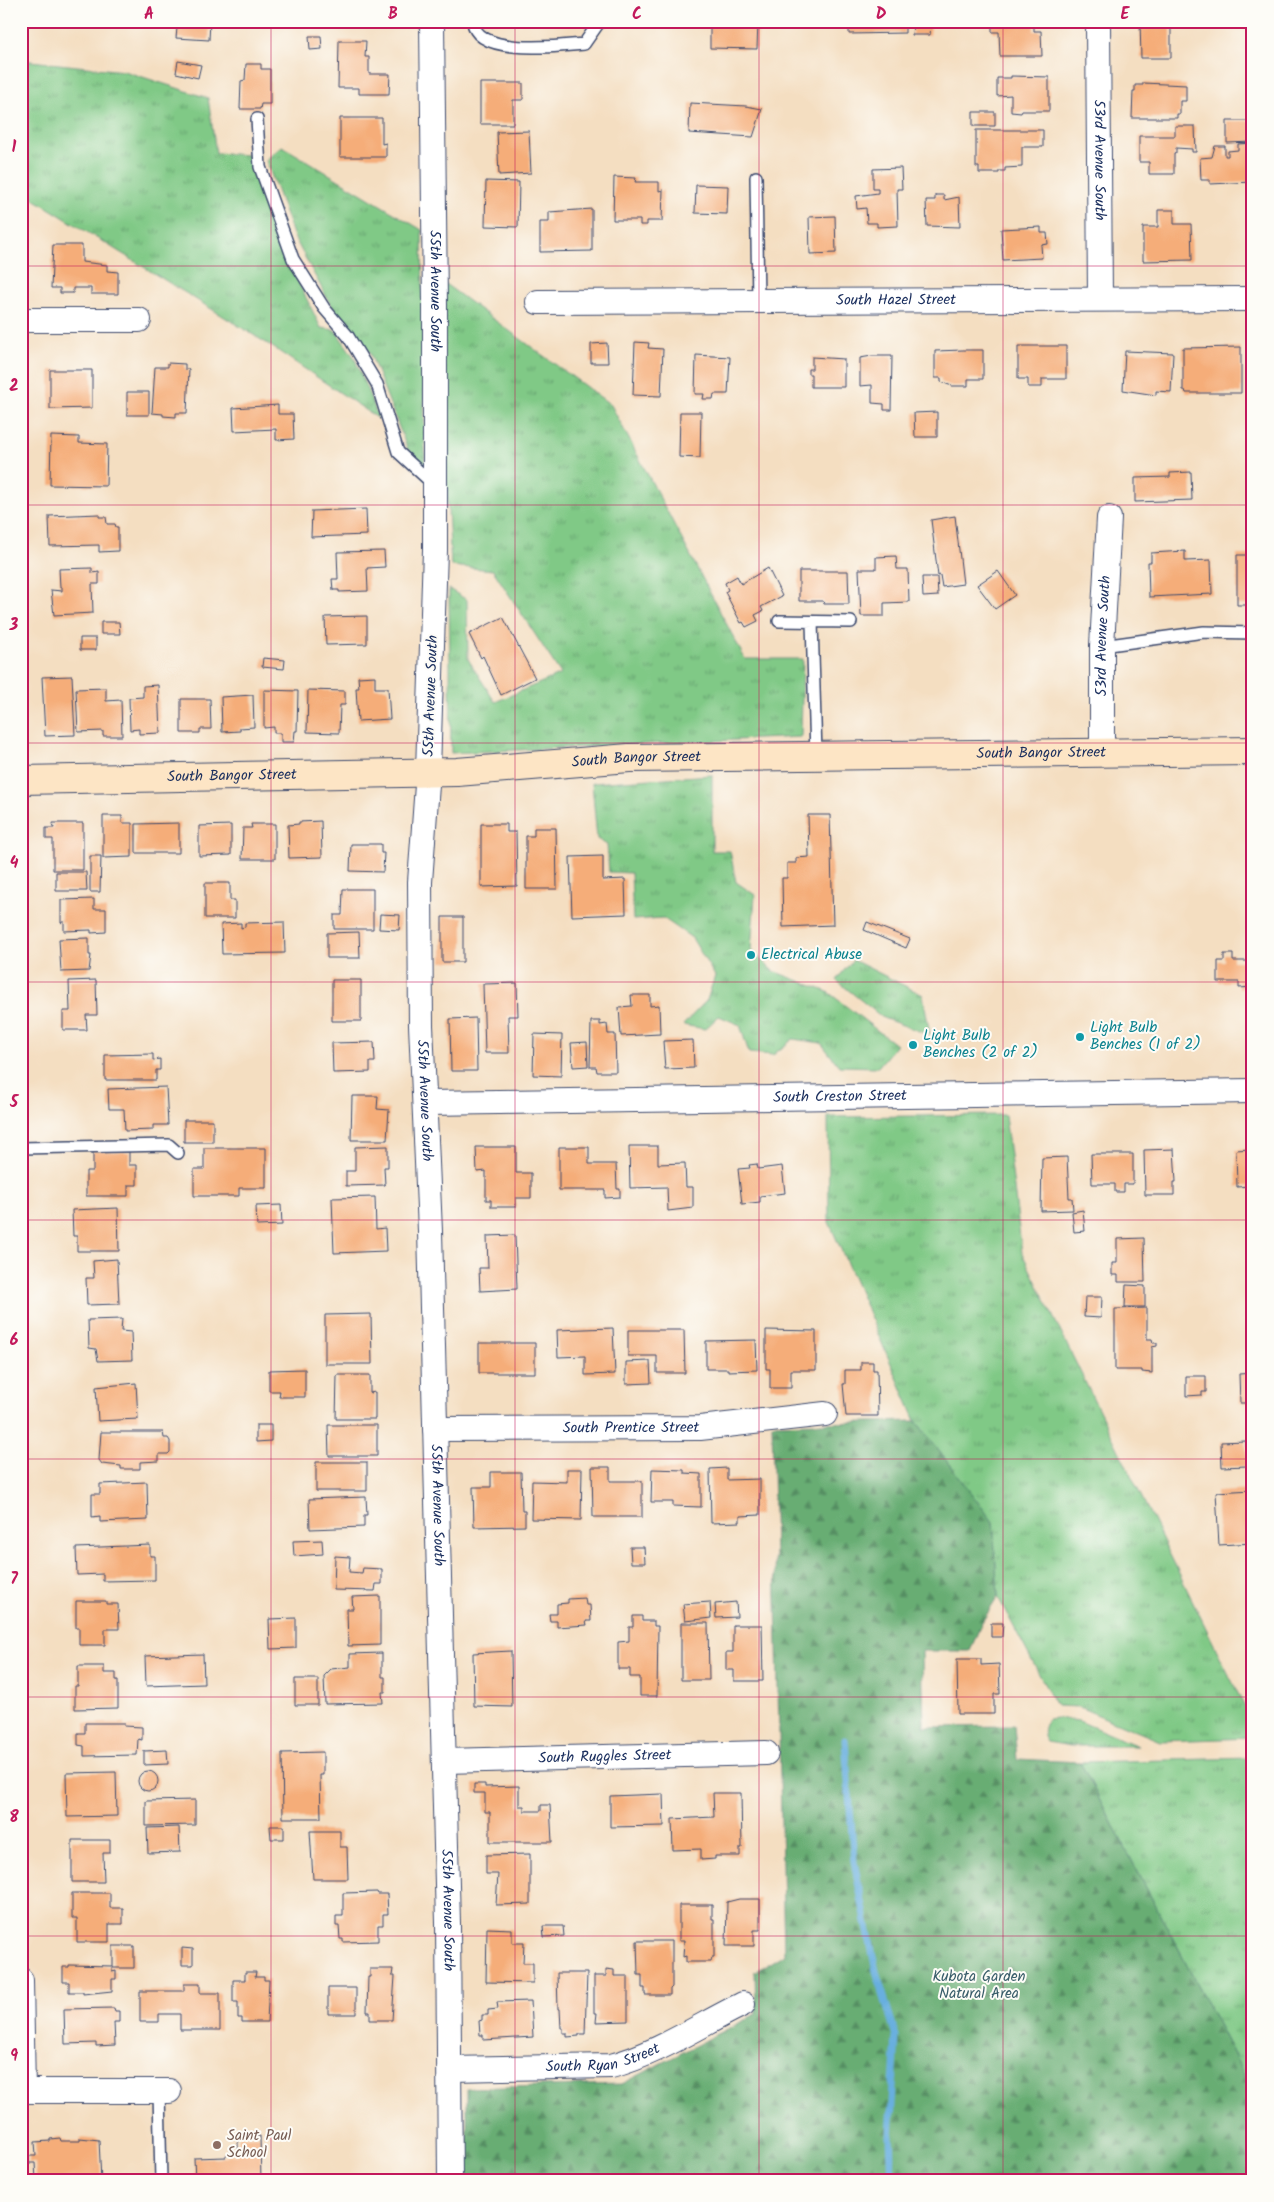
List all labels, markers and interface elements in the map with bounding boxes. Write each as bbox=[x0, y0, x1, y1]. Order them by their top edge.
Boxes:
text: A bbox=[144, 2, 154, 27]
text: B bbox=[388, 2, 398, 27]
text: C bbox=[632, 2, 642, 27]
text: D bbox=[876, 2, 887, 27]
text: E bbox=[1121, 2, 1131, 27]
street label: 53rd Avenue South bbox=[1087, 99, 1111, 221]
text: 1 bbox=[12, 135, 17, 160]
street label: 55th Avenue South bbox=[422, 230, 447, 352]
street label: South Hazel Street bbox=[836, 288, 956, 313]
text: 2 bbox=[9, 374, 19, 399]
street label: 53rd Avenue South bbox=[1090, 575, 1118, 697]
text: 3 bbox=[9, 613, 19, 638]
street label: 55th Avenue South bbox=[417, 635, 445, 757]
street label: South Bangor Street bbox=[976, 741, 1106, 766]
street label: South Bangor Street bbox=[571, 745, 701, 775]
street label: South Bangor Street bbox=[167, 763, 297, 789]
text: 4 bbox=[10, 851, 19, 876]
place label: Electrical Abuse bbox=[761, 943, 862, 967]
marker: Electrical Abuse bbox=[745, 949, 757, 961]
place label: Light Bulb Benches (1 of 2) bbox=[1090, 1016, 1201, 1057]
place label: Light Bulb Benches (2 of 2) bbox=[923, 1024, 1038, 1065]
marker: Light Bulb Benches (1 of 2) bbox=[1074, 1031, 1086, 1043]
street label: 55th Avenue South bbox=[410, 1039, 439, 1162]
marker: Light Bulb Benches (2 of 2) bbox=[907, 1039, 919, 1051]
street label: South Creston Street bbox=[773, 1084, 907, 1110]
text: 5 bbox=[9, 1090, 20, 1115]
text: 6 bbox=[10, 1328, 19, 1353]
street label: South Prentice Street bbox=[563, 1416, 700, 1441]
street label: 55th Avenue South bbox=[424, 1444, 451, 1567]
text: 7 bbox=[10, 1567, 18, 1592]
street label: South Ruggles Street bbox=[538, 1743, 672, 1771]
text: 8 bbox=[9, 1805, 19, 1830]
street label: 55th Avenue South bbox=[434, 1849, 460, 1971]
park label: Kubota Garden Natural Area bbox=[932, 1965, 1026, 2006]
street label: South Ryan Street bbox=[545, 2037, 664, 2079]
text: 9 bbox=[10, 2044, 18, 2069]
place label: Saint Paul School bbox=[227, 2124, 292, 2165]
marker: Saint Paul School bbox=[211, 2139, 223, 2151]

